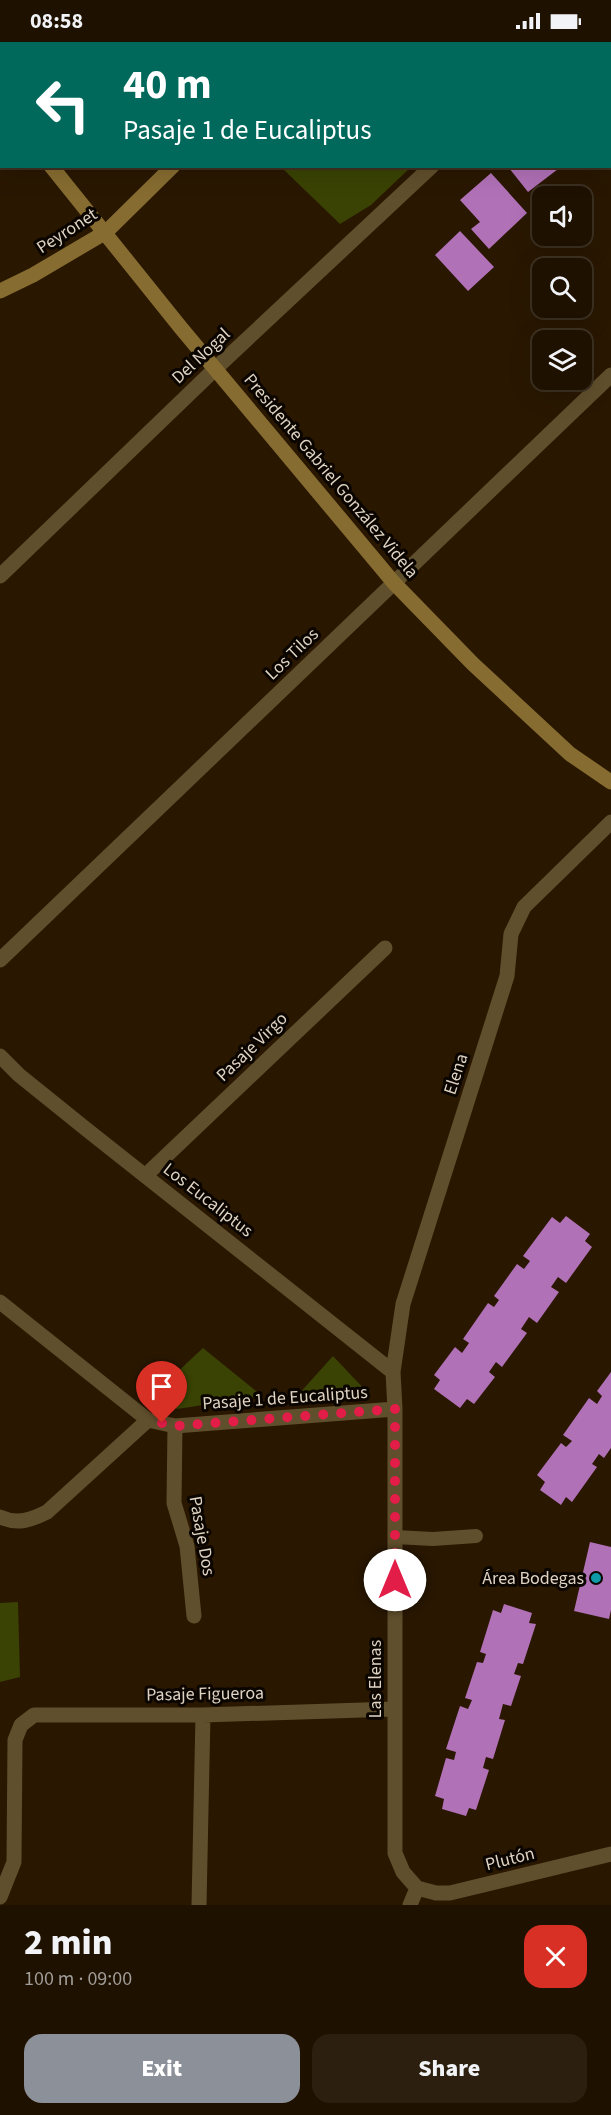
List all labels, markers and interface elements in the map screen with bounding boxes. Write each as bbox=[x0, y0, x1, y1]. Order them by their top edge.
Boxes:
text: 08:58 bbox=[30, 5, 83, 37]
text: 40 m bbox=[123, 55, 212, 115]
icon: left bbox=[24, 66, 102, 144]
text: Pasaje 1 de Eucaliptus bbox=[123, 111, 371, 150]
map controls bbox=[532, 186, 592, 390]
button: sound bbox=[532, 186, 592, 246]
street label: Peyronet bbox=[32, 202, 102, 260]
button: search bbox=[532, 258, 592, 318]
street label: Del Nogal bbox=[166, 322, 236, 390]
button: layers bbox=[532, 330, 592, 390]
street label: Presidente Gabriel González Videla bbox=[238, 368, 424, 584]
street label: Los Tilos bbox=[260, 622, 324, 686]
street label: Pasaje Virgo bbox=[211, 1007, 293, 1087]
street label: Elena bbox=[438, 1050, 474, 1098]
street label: Los Eucaliptus bbox=[158, 1157, 258, 1243]
pin bbox=[136, 1361, 187, 1423]
icon: arrive bbox=[145, 1370, 178, 1403]
street label: Pasaje 1 de Eucaliptus bbox=[202, 1380, 368, 1416]
street label: Pasaje Dos bbox=[183, 1494, 221, 1578]
position arrow bbox=[363, 1548, 427, 1612]
place label: Área Bodegas bbox=[482, 1566, 584, 1591]
marker: Área Bodegas bbox=[589, 1571, 603, 1585]
street label: Las Elenas bbox=[363, 1640, 388, 1718]
street label: Pasaje Figueroa bbox=[146, 1680, 264, 1708]
street label: Plutón bbox=[483, 1841, 537, 1877]
text: 2 min bbox=[24, 1917, 112, 1968]
button: close bbox=[524, 1925, 587, 1988]
text: 100 m · 09:00 bbox=[24, 1965, 132, 1993]
button: Exit bbox=[24, 2034, 300, 2103]
button: Share bbox=[312, 2034, 587, 2103]

